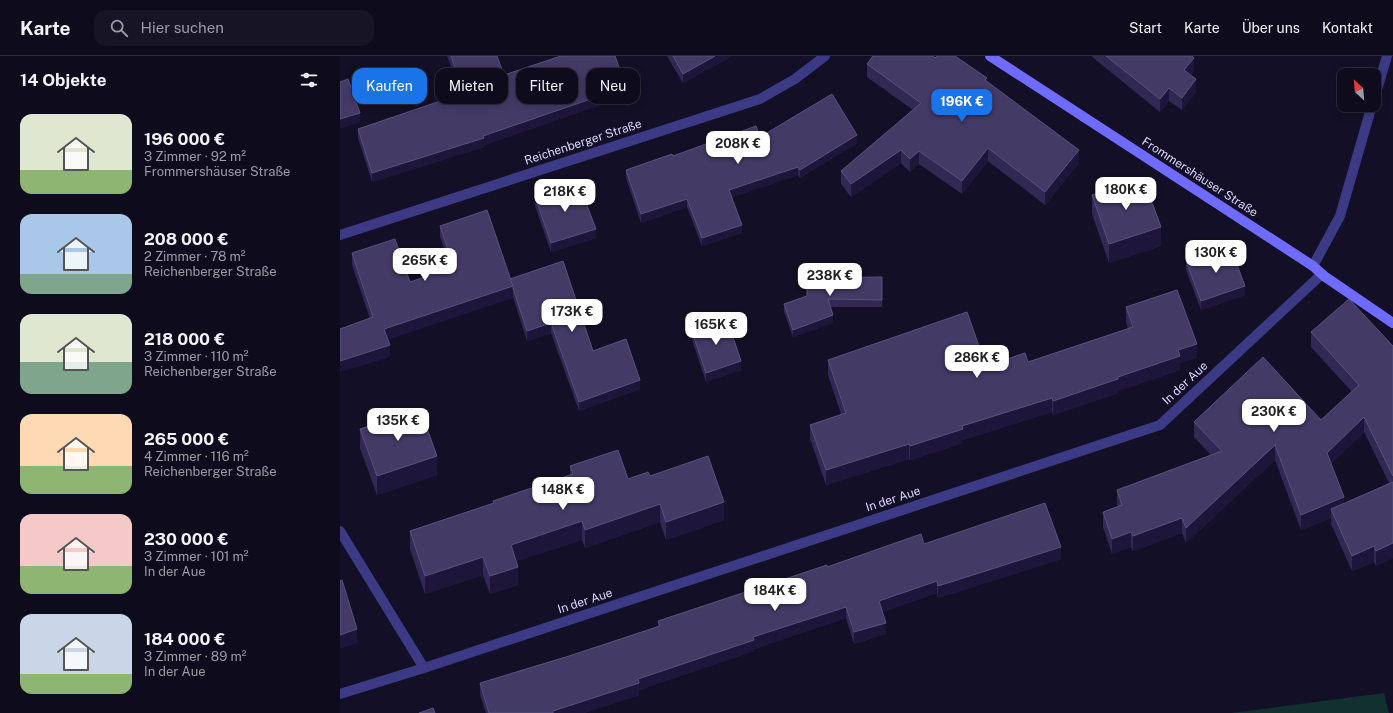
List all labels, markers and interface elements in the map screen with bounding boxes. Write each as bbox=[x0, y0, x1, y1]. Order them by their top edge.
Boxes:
search box bbox=[94, 10, 374, 46]
text: Karte bbox=[20, 17, 70, 39]
icon: search bbox=[108, 17, 130, 39]
text: Hier suchen bbox=[140, 19, 224, 36]
text: Start bbox=[1129, 20, 1162, 36]
text: Karte bbox=[1184, 20, 1220, 36]
text: Über uns bbox=[1242, 20, 1300, 36]
text: Kontakt bbox=[1322, 20, 1373, 36]
chip: Kaufen bbox=[352, 68, 427, 104]
chip: Mieten bbox=[435, 68, 508, 104]
chip: Filter bbox=[516, 68, 578, 104]
chip: Neu bbox=[586, 68, 640, 104]
north arrow bbox=[1337, 68, 1381, 112]
map controls bbox=[1337, 68, 1381, 112]
icon: filters bbox=[298, 69, 320, 91]
text: 14 Objekte bbox=[20, 70, 106, 90]
pin: 196K € bbox=[929, 89, 995, 123]
text: 196K € bbox=[940, 94, 984, 109]
street label: Reichenberger Straße bbox=[523, 116, 644, 168]
text: 196 000 € bbox=[144, 129, 225, 149]
icon: home bbox=[52, 130, 100, 178]
pin: 208K € bbox=[705, 131, 771, 165]
street label: Frommershäuser Straße bbox=[1139, 134, 1261, 220]
text: 208K € bbox=[715, 136, 761, 151]
text: 3 Zimmer · 92 m² bbox=[144, 149, 246, 164]
text: Frommershäuser Straße bbox=[144, 164, 291, 179]
pin: 180K € bbox=[1093, 177, 1159, 211]
pin: 218K € bbox=[532, 179, 598, 213]
text: 180K € bbox=[1104, 182, 1148, 197]
text: 218K € bbox=[543, 184, 587, 199]
text: 208 000 € bbox=[144, 229, 229, 249]
icon: home bbox=[52, 230, 100, 278]
pin: 130K € bbox=[1183, 240, 1249, 274]
text: 130K € bbox=[1194, 245, 1238, 260]
pin: 265K € bbox=[392, 248, 458, 282]
text: 2 Zimmer · 78 m² bbox=[144, 249, 246, 264]
text: 265K € bbox=[402, 253, 448, 268]
pin: 238K € bbox=[797, 263, 863, 297]
text: Reichenberger Straße bbox=[144, 264, 277, 279]
text: 238K € bbox=[807, 268, 853, 283]
pin: 173K € bbox=[539, 299, 605, 333]
text: 173K € bbox=[551, 304, 593, 319]
pin: 165K € bbox=[683, 312, 749, 346]
text: 165K € bbox=[694, 317, 738, 332]
text: 218 000 € bbox=[144, 329, 225, 349]
icon: home bbox=[52, 330, 100, 378]
pin: 286K € bbox=[944, 345, 1010, 379]
text: 3 Zimmer · 110 m² bbox=[144, 349, 249, 364]
text: 286K € bbox=[954, 350, 1000, 365]
street label: In der Aue bbox=[1159, 358, 1211, 407]
text: Reichenberger Straße bbox=[144, 364, 277, 379]
pin: 230K € bbox=[1241, 399, 1307, 433]
text: 230K € bbox=[1251, 404, 1297, 419]
pin: 135K € bbox=[365, 408, 431, 442]
text: 135K € bbox=[376, 413, 420, 428]
text: 265 000 € bbox=[144, 429, 229, 449]
icon: home bbox=[52, 430, 100, 478]
text: 4 Zimmer · 116 m² bbox=[144, 449, 249, 464]
text: Reichenberger Straße bbox=[144, 464, 277, 479]
pin: 148K € bbox=[530, 477, 596, 511]
text: 148K € bbox=[541, 482, 585, 497]
street label: In der Aue bbox=[864, 484, 922, 514]
text: 230 000 € bbox=[144, 529, 229, 549]
icon: home bbox=[52, 530, 100, 578]
text: 3 Zimmer · 101 m² bbox=[144, 549, 249, 564]
text: In der Aue bbox=[144, 564, 206, 579]
pin: 184K € bbox=[742, 578, 808, 612]
text: 184K € bbox=[753, 583, 797, 598]
street label: In der Aue bbox=[556, 586, 614, 616]
text: 184 000 € bbox=[144, 629, 225, 649]
icon: home bbox=[52, 630, 100, 678]
text: 3 Zimmer · 89 m² bbox=[144, 649, 247, 664]
text: In der Aue bbox=[144, 664, 206, 679]

